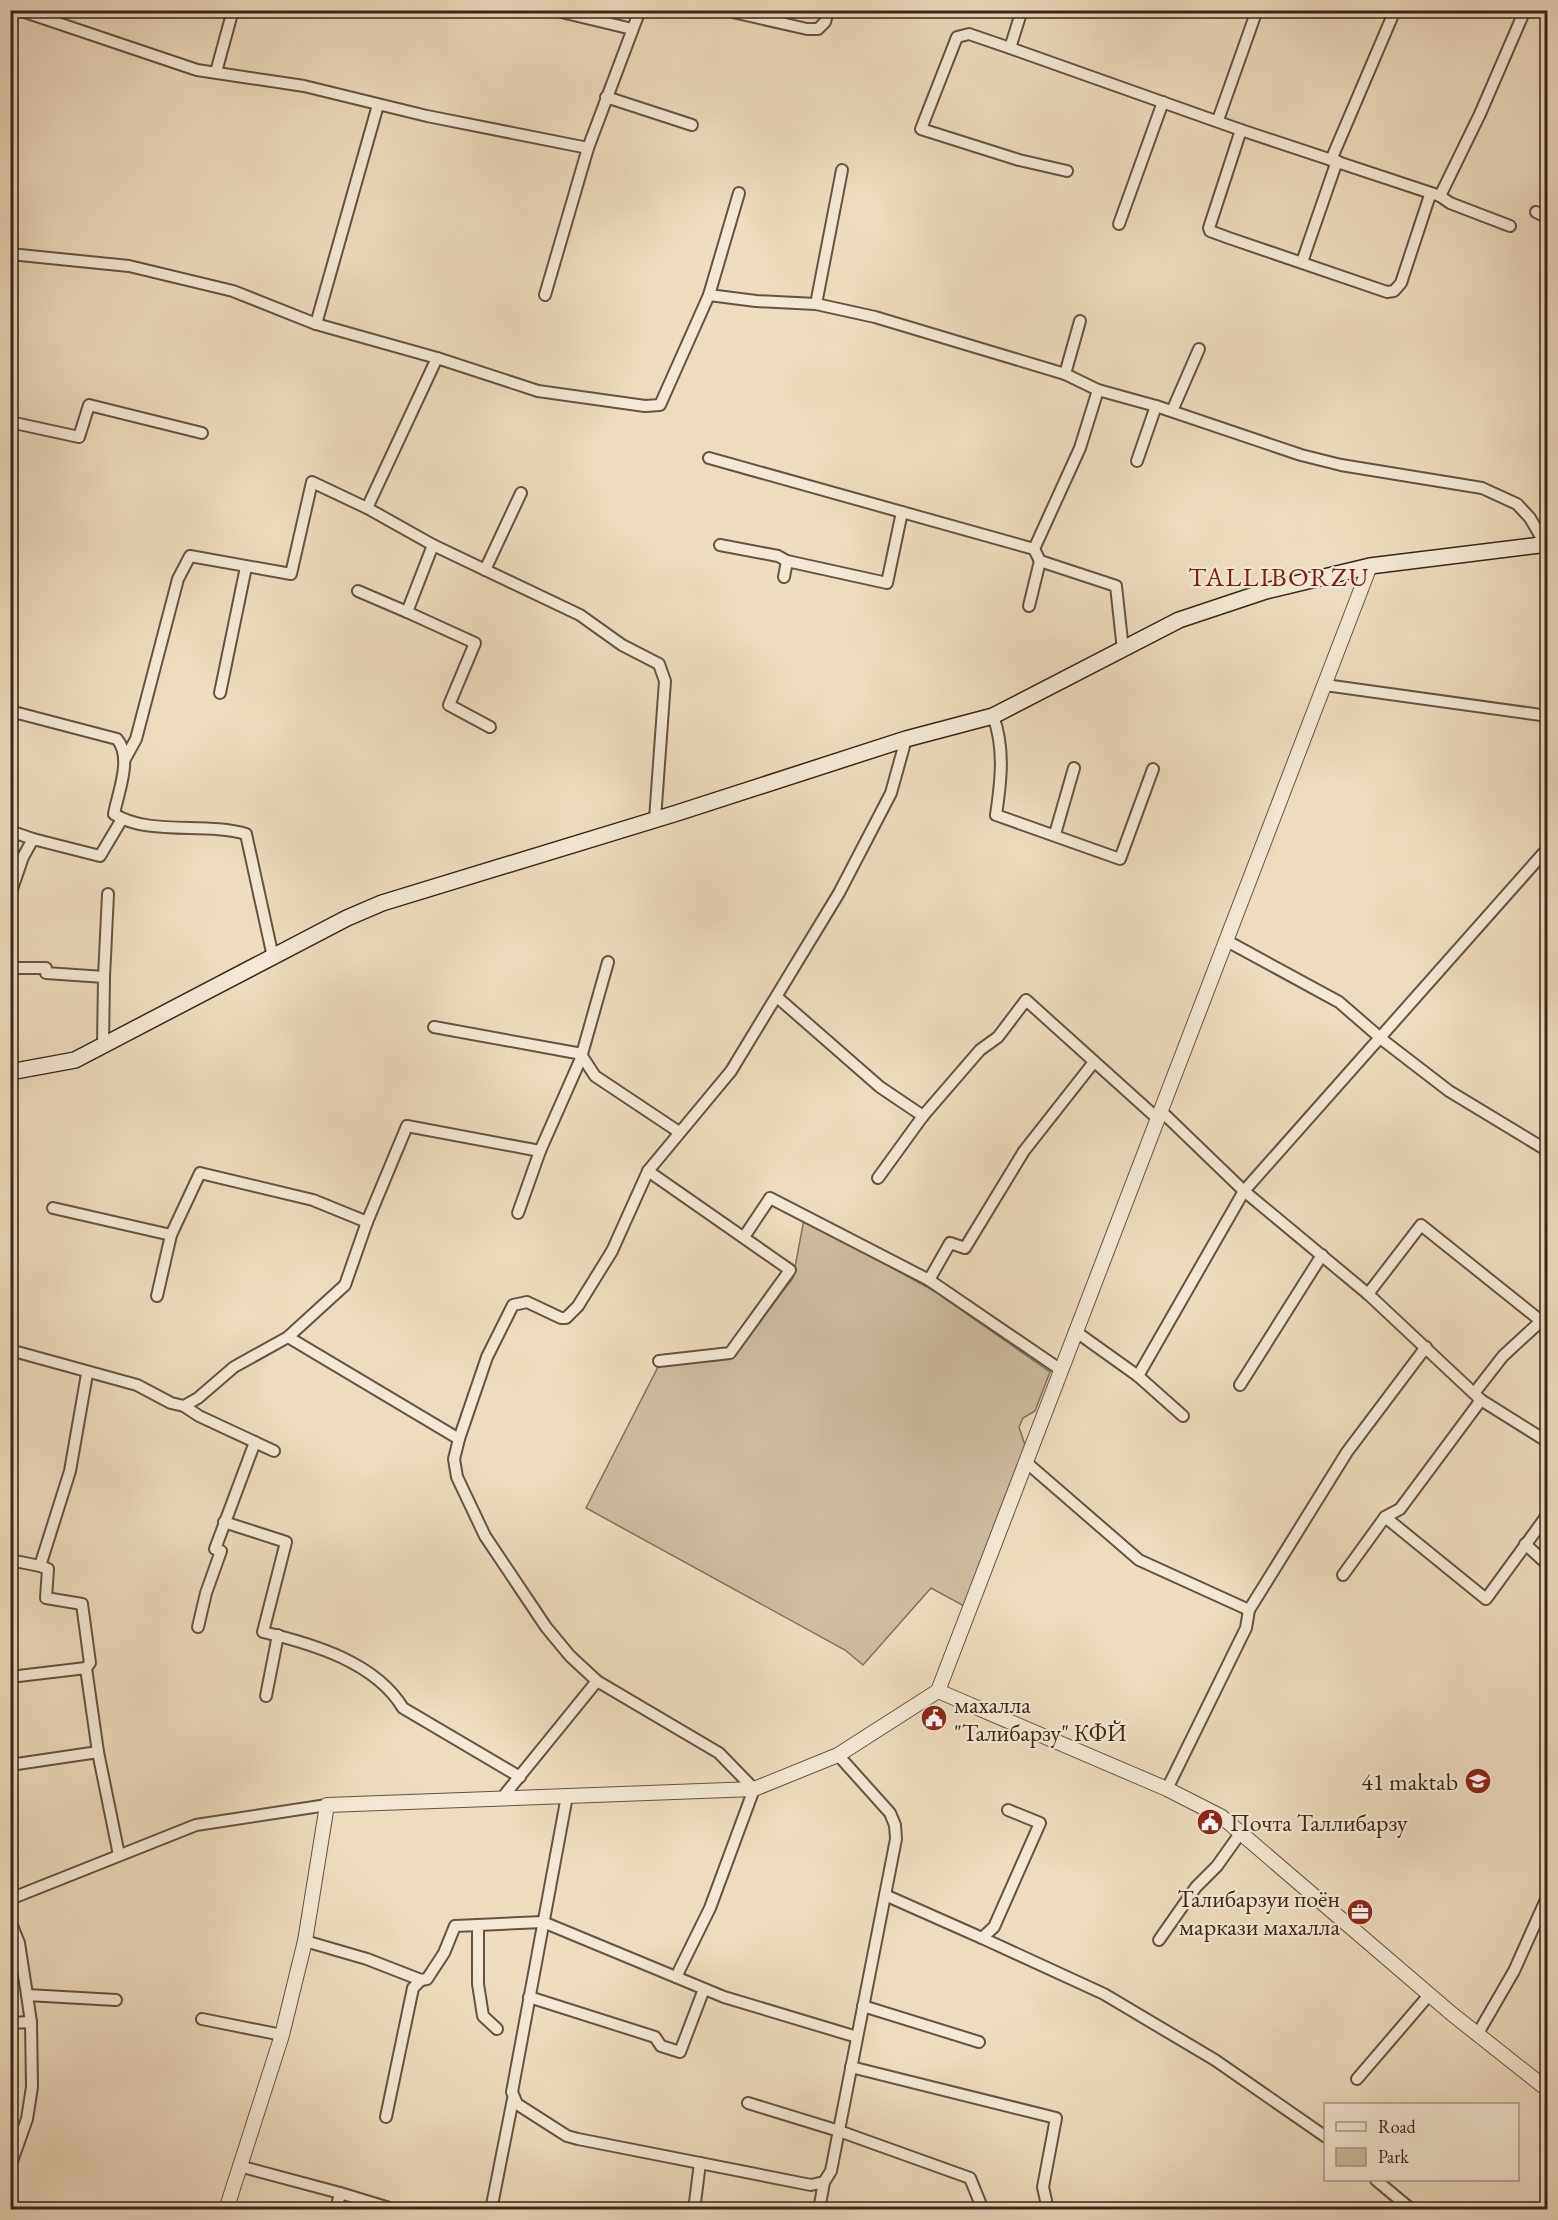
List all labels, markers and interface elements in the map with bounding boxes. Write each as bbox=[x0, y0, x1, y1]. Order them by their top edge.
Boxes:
district label: TALLIBORZU bbox=[1188, 559, 1370, 594]
place label: махалла "Талибарзу" КФЙ bbox=[954, 1689, 1126, 1748]
public building icon: махалла "Талибарзу" КФЙ bbox=[919, 1703, 949, 1733]
place label: 41 maktab bbox=[1361, 1766, 1458, 1797]
school or university icon: 41 maktab bbox=[1463, 1766, 1493, 1796]
public building icon: Почта Таллибарзу bbox=[1195, 1807, 1225, 1837]
place label: Почта Таллибарзу bbox=[1230, 1807, 1408, 1838]
place label: Талибарзуи поён маркази махалла bbox=[1177, 1883, 1340, 1942]
office icon: Талибарзуи поён маркази махалла bbox=[1345, 1897, 1375, 1927]
legend bbox=[1324, 2103, 1519, 2181]
text: Road bbox=[1378, 2115, 1417, 2138]
text: Park bbox=[1378, 2145, 1409, 2168]

